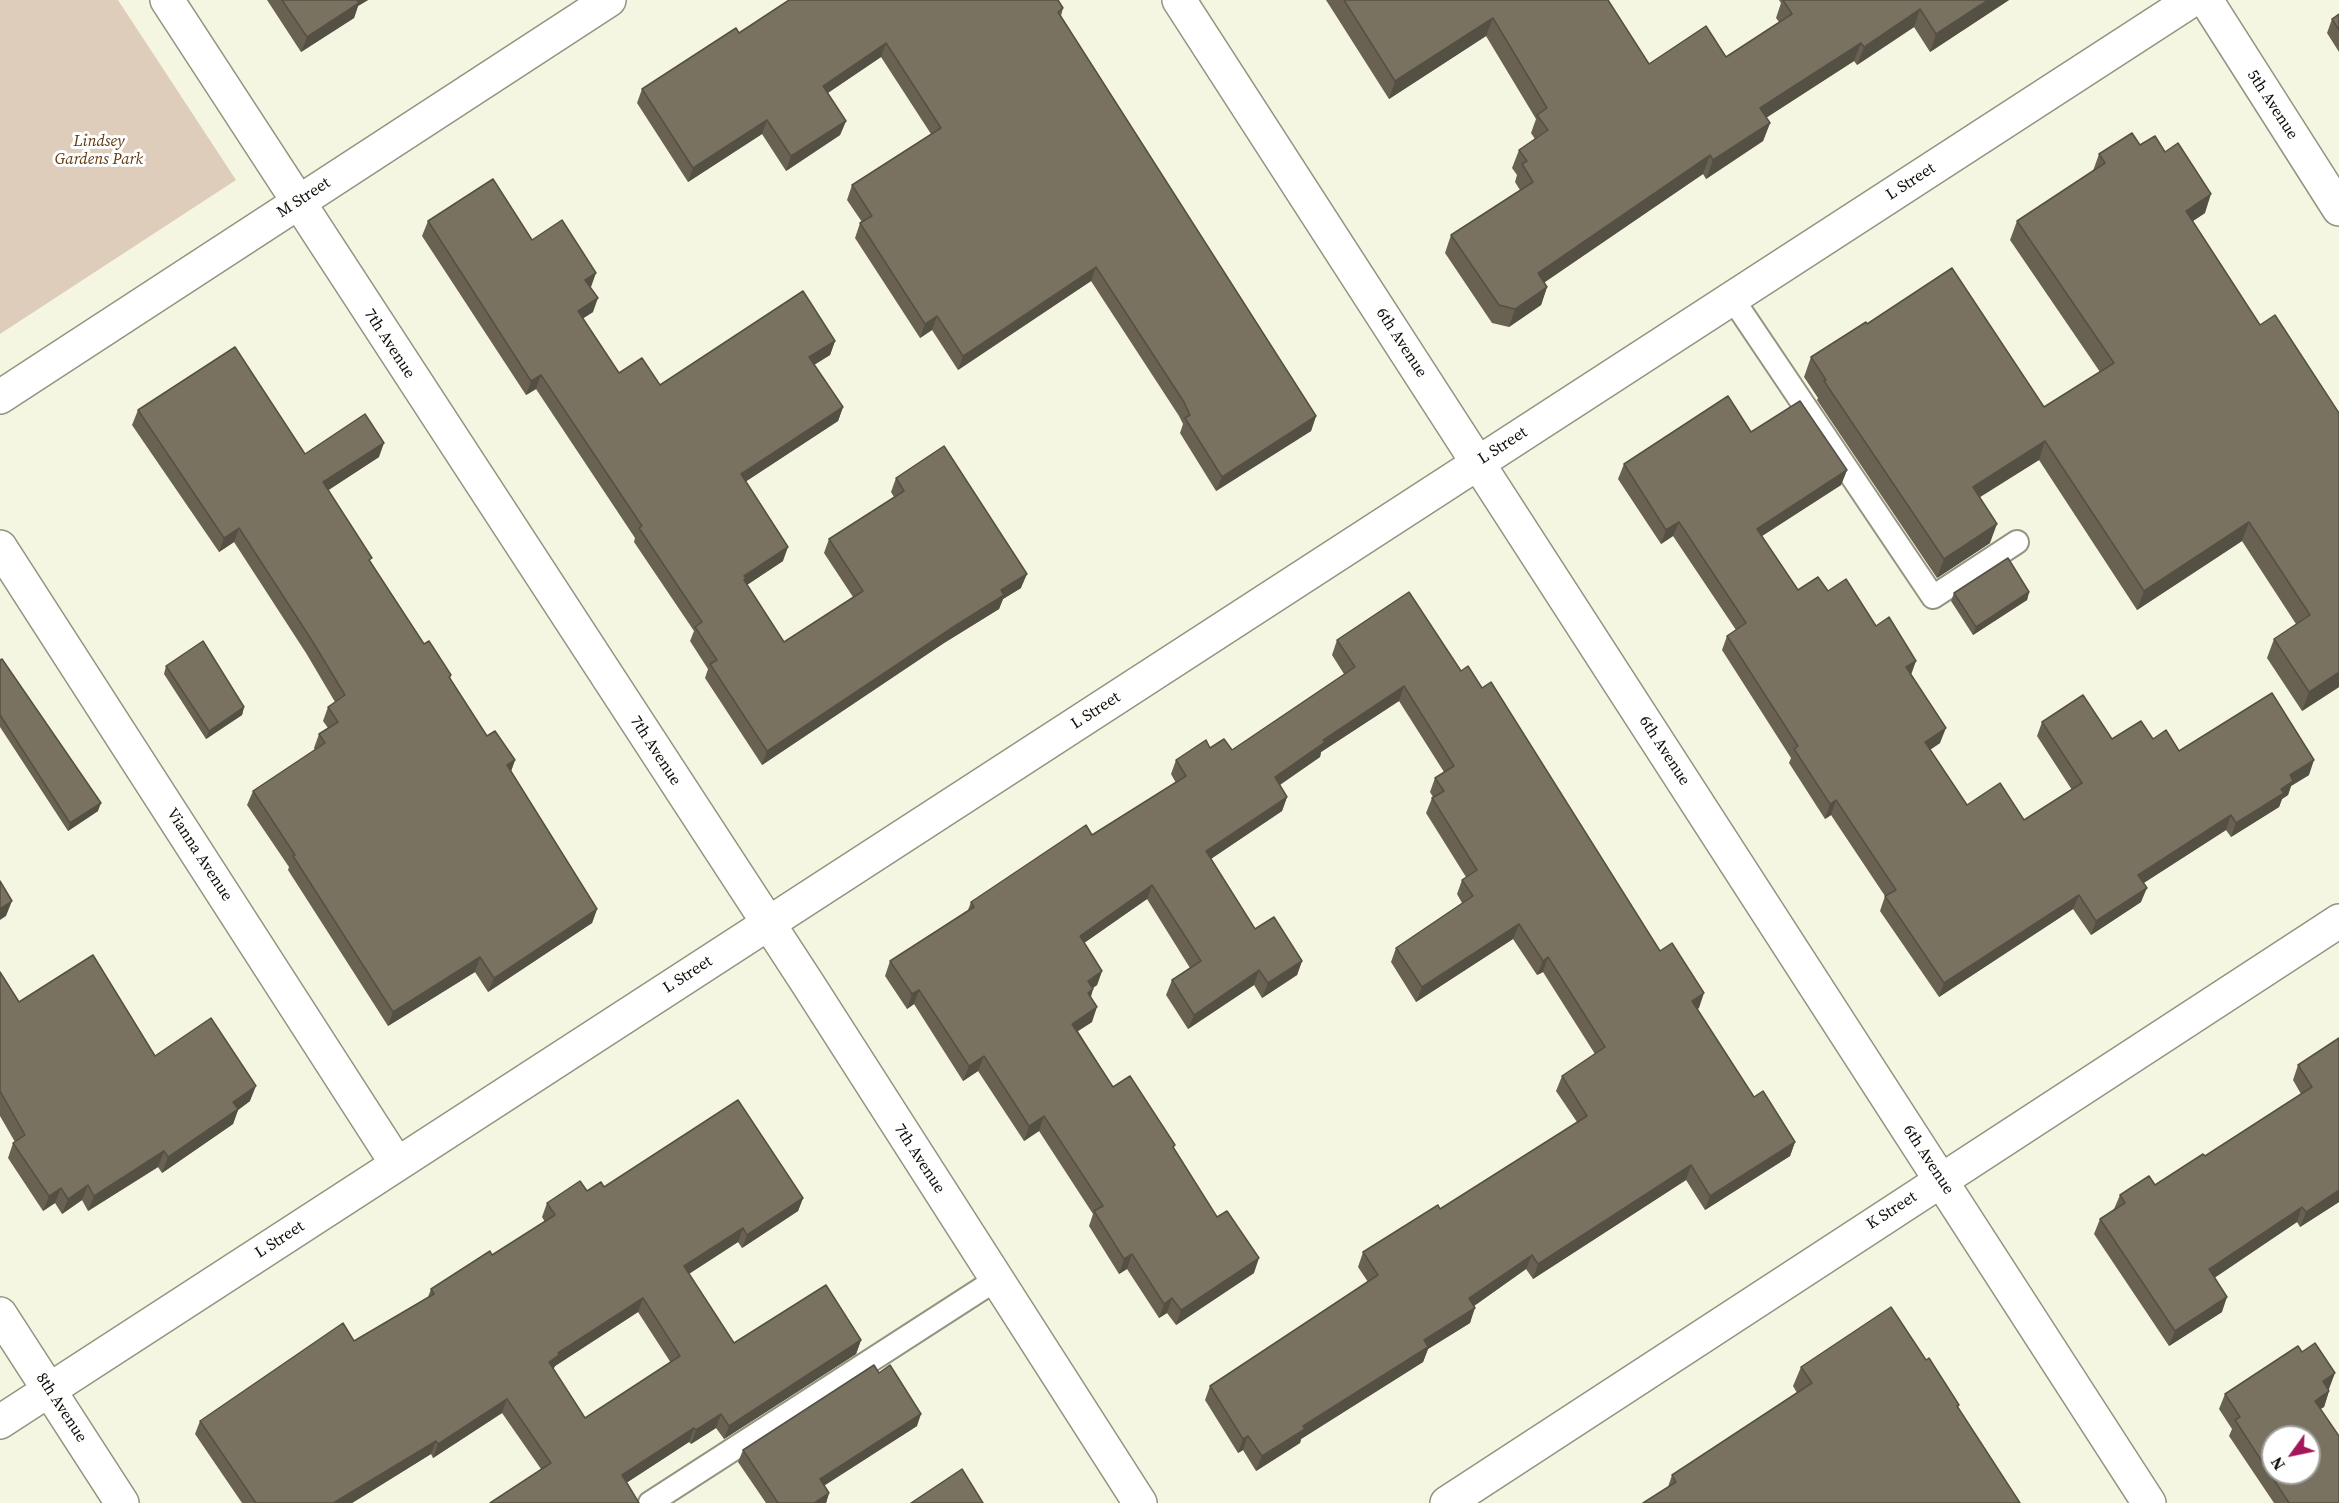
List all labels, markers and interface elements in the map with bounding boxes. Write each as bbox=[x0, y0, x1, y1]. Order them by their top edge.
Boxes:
street label: 5th Avenue bbox=[2242, 67, 2302, 143]
park label: Lindsey Gardens Park bbox=[55, 132, 143, 170]
street label: L Street bbox=[1883, 159, 1939, 205]
street label: M Street bbox=[274, 174, 334, 222]
street label: 6th Avenue bbox=[1371, 305, 1431, 381]
street label: 7th Avenue bbox=[359, 306, 419, 382]
street label: L Street bbox=[1475, 423, 1531, 469]
street label: L Street bbox=[1068, 688, 1124, 734]
street label: 7th Avenue bbox=[625, 713, 685, 789]
street label: 6th Avenue bbox=[1634, 713, 1694, 789]
street label: Vianna Avenue bbox=[162, 805, 236, 905]
street label: L Street bbox=[660, 952, 716, 998]
street label: 7th Avenue bbox=[889, 1121, 949, 1197]
street label: 6th Avenue bbox=[1898, 1122, 1958, 1198]
street label: K Street bbox=[1863, 1188, 1921, 1234]
street label: L Street bbox=[252, 1217, 308, 1263]
street label: 8th Avenue bbox=[31, 1370, 91, 1446]
north arrow bbox=[2261, 1425, 2321, 1485]
text: N bbox=[2265, 1453, 2290, 1475]

